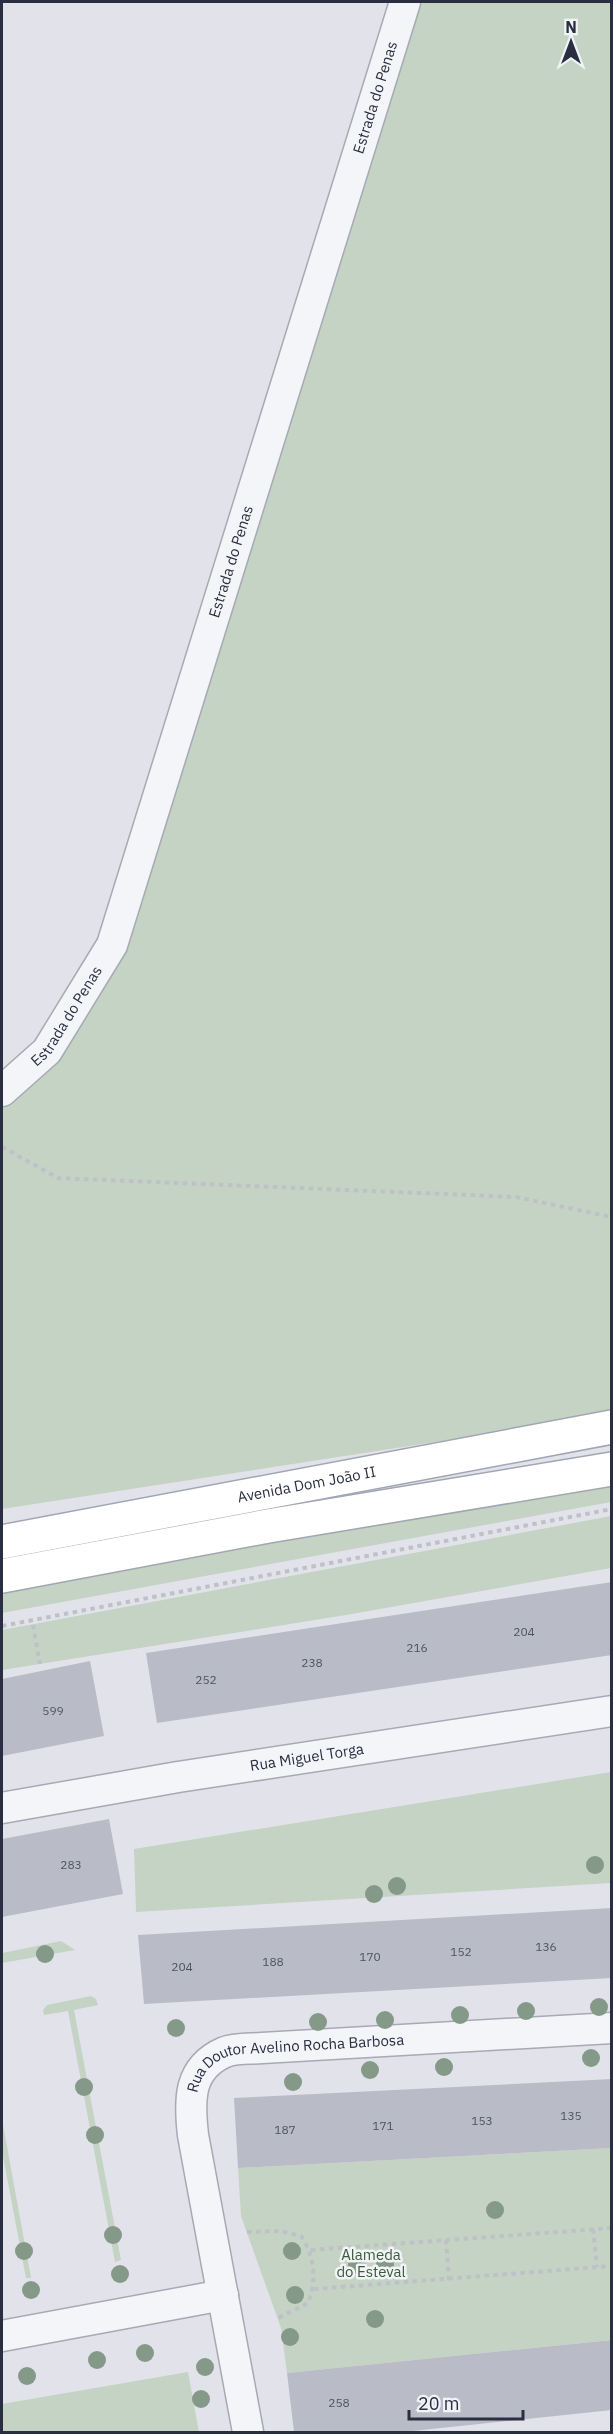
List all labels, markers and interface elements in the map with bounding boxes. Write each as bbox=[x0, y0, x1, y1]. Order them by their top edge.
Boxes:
north arrow bbox=[541, 12, 601, 72]
text: N bbox=[565, 17, 577, 37]
street label: Estrada do Penas bbox=[348, 39, 401, 156]
street label: Estrada do Penas bbox=[204, 503, 257, 620]
street label: Estrada do Penas bbox=[27, 962, 106, 1070]
street label: Avenida Dom João II bbox=[236, 1462, 377, 1506]
house number: 204 bbox=[513, 1624, 535, 1639]
house number: 216 bbox=[406, 1640, 428, 1655]
house number: 238 bbox=[301, 1655, 323, 1670]
house number: 252 bbox=[195, 1672, 217, 1687]
house number: 599 bbox=[42, 1703, 64, 1718]
street label: Rua Miguel Torga bbox=[248, 1739, 365, 1775]
house number: 283 bbox=[60, 1857, 82, 1872]
house number: 136 bbox=[535, 1939, 557, 1954]
house number: 152 bbox=[450, 1944, 472, 1959]
house number: 170 bbox=[359, 1949, 381, 1964]
house number: 188 bbox=[262, 1954, 284, 1969]
house number: 204 bbox=[171, 1959, 193, 1974]
street label: Rua Doutor Avelino Rocha Barbosa bbox=[182, 2030, 405, 2094]
house number: 135 bbox=[560, 2108, 582, 2123]
house number: 153 bbox=[471, 2113, 493, 2128]
house number: 171 bbox=[372, 2118, 394, 2133]
house number: 187 bbox=[274, 2122, 296, 2137]
park label: Alameda do Esteval bbox=[336, 2245, 406, 2281]
scale bar bbox=[409, 2383, 523, 2421]
text: 20 m bbox=[418, 2392, 460, 2415]
house number: 258 bbox=[328, 2395, 350, 2410]

